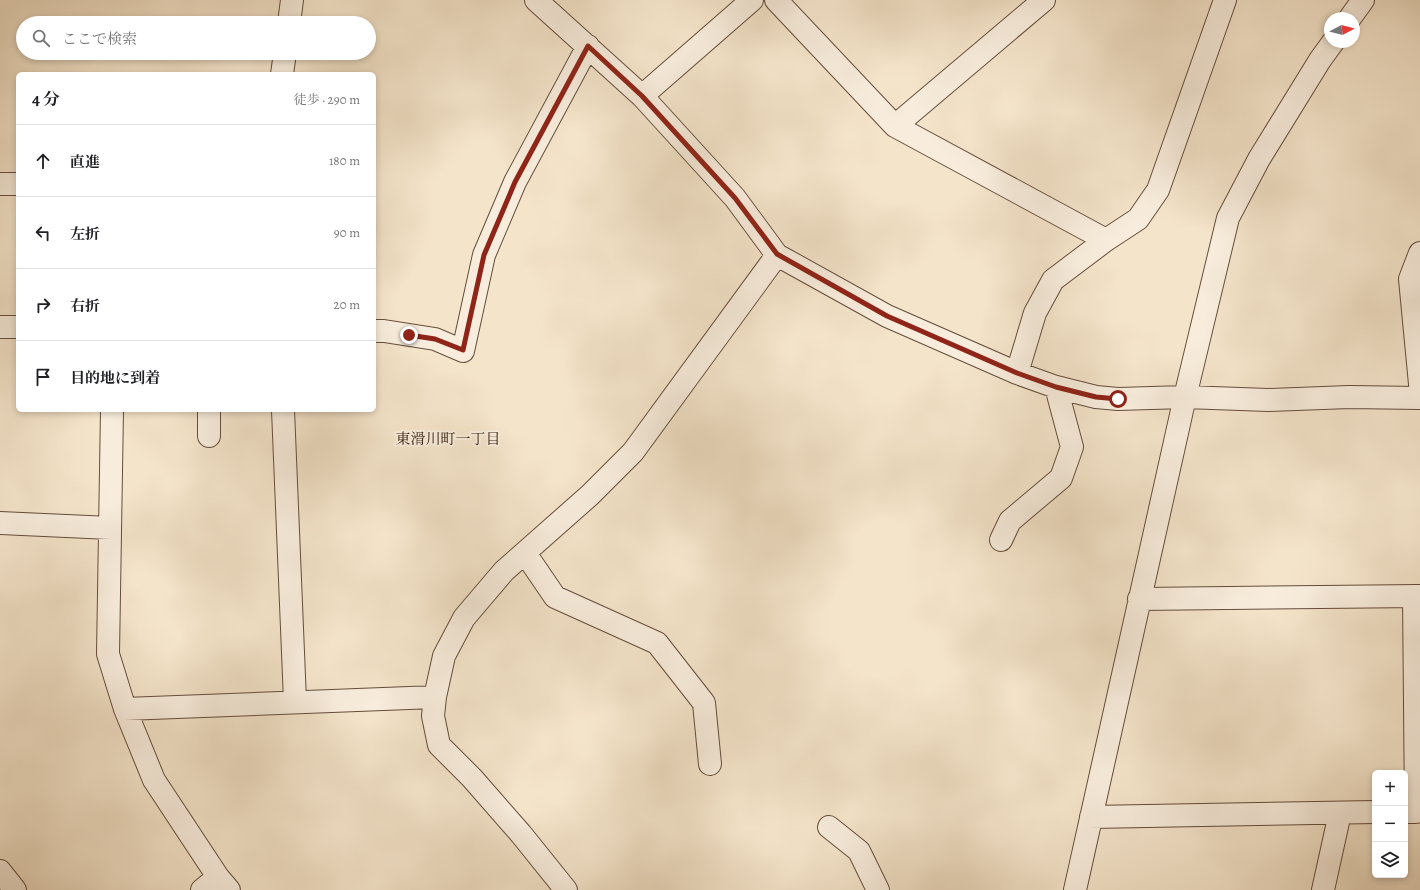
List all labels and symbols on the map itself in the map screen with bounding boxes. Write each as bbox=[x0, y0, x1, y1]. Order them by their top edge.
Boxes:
north arrow bbox=[1324, 12, 1360, 48]
route end bbox=[400, 326, 418, 344]
route start bbox=[1109, 390, 1127, 408]
district label: 東滑川町一丁目 bbox=[395, 429, 501, 449]

